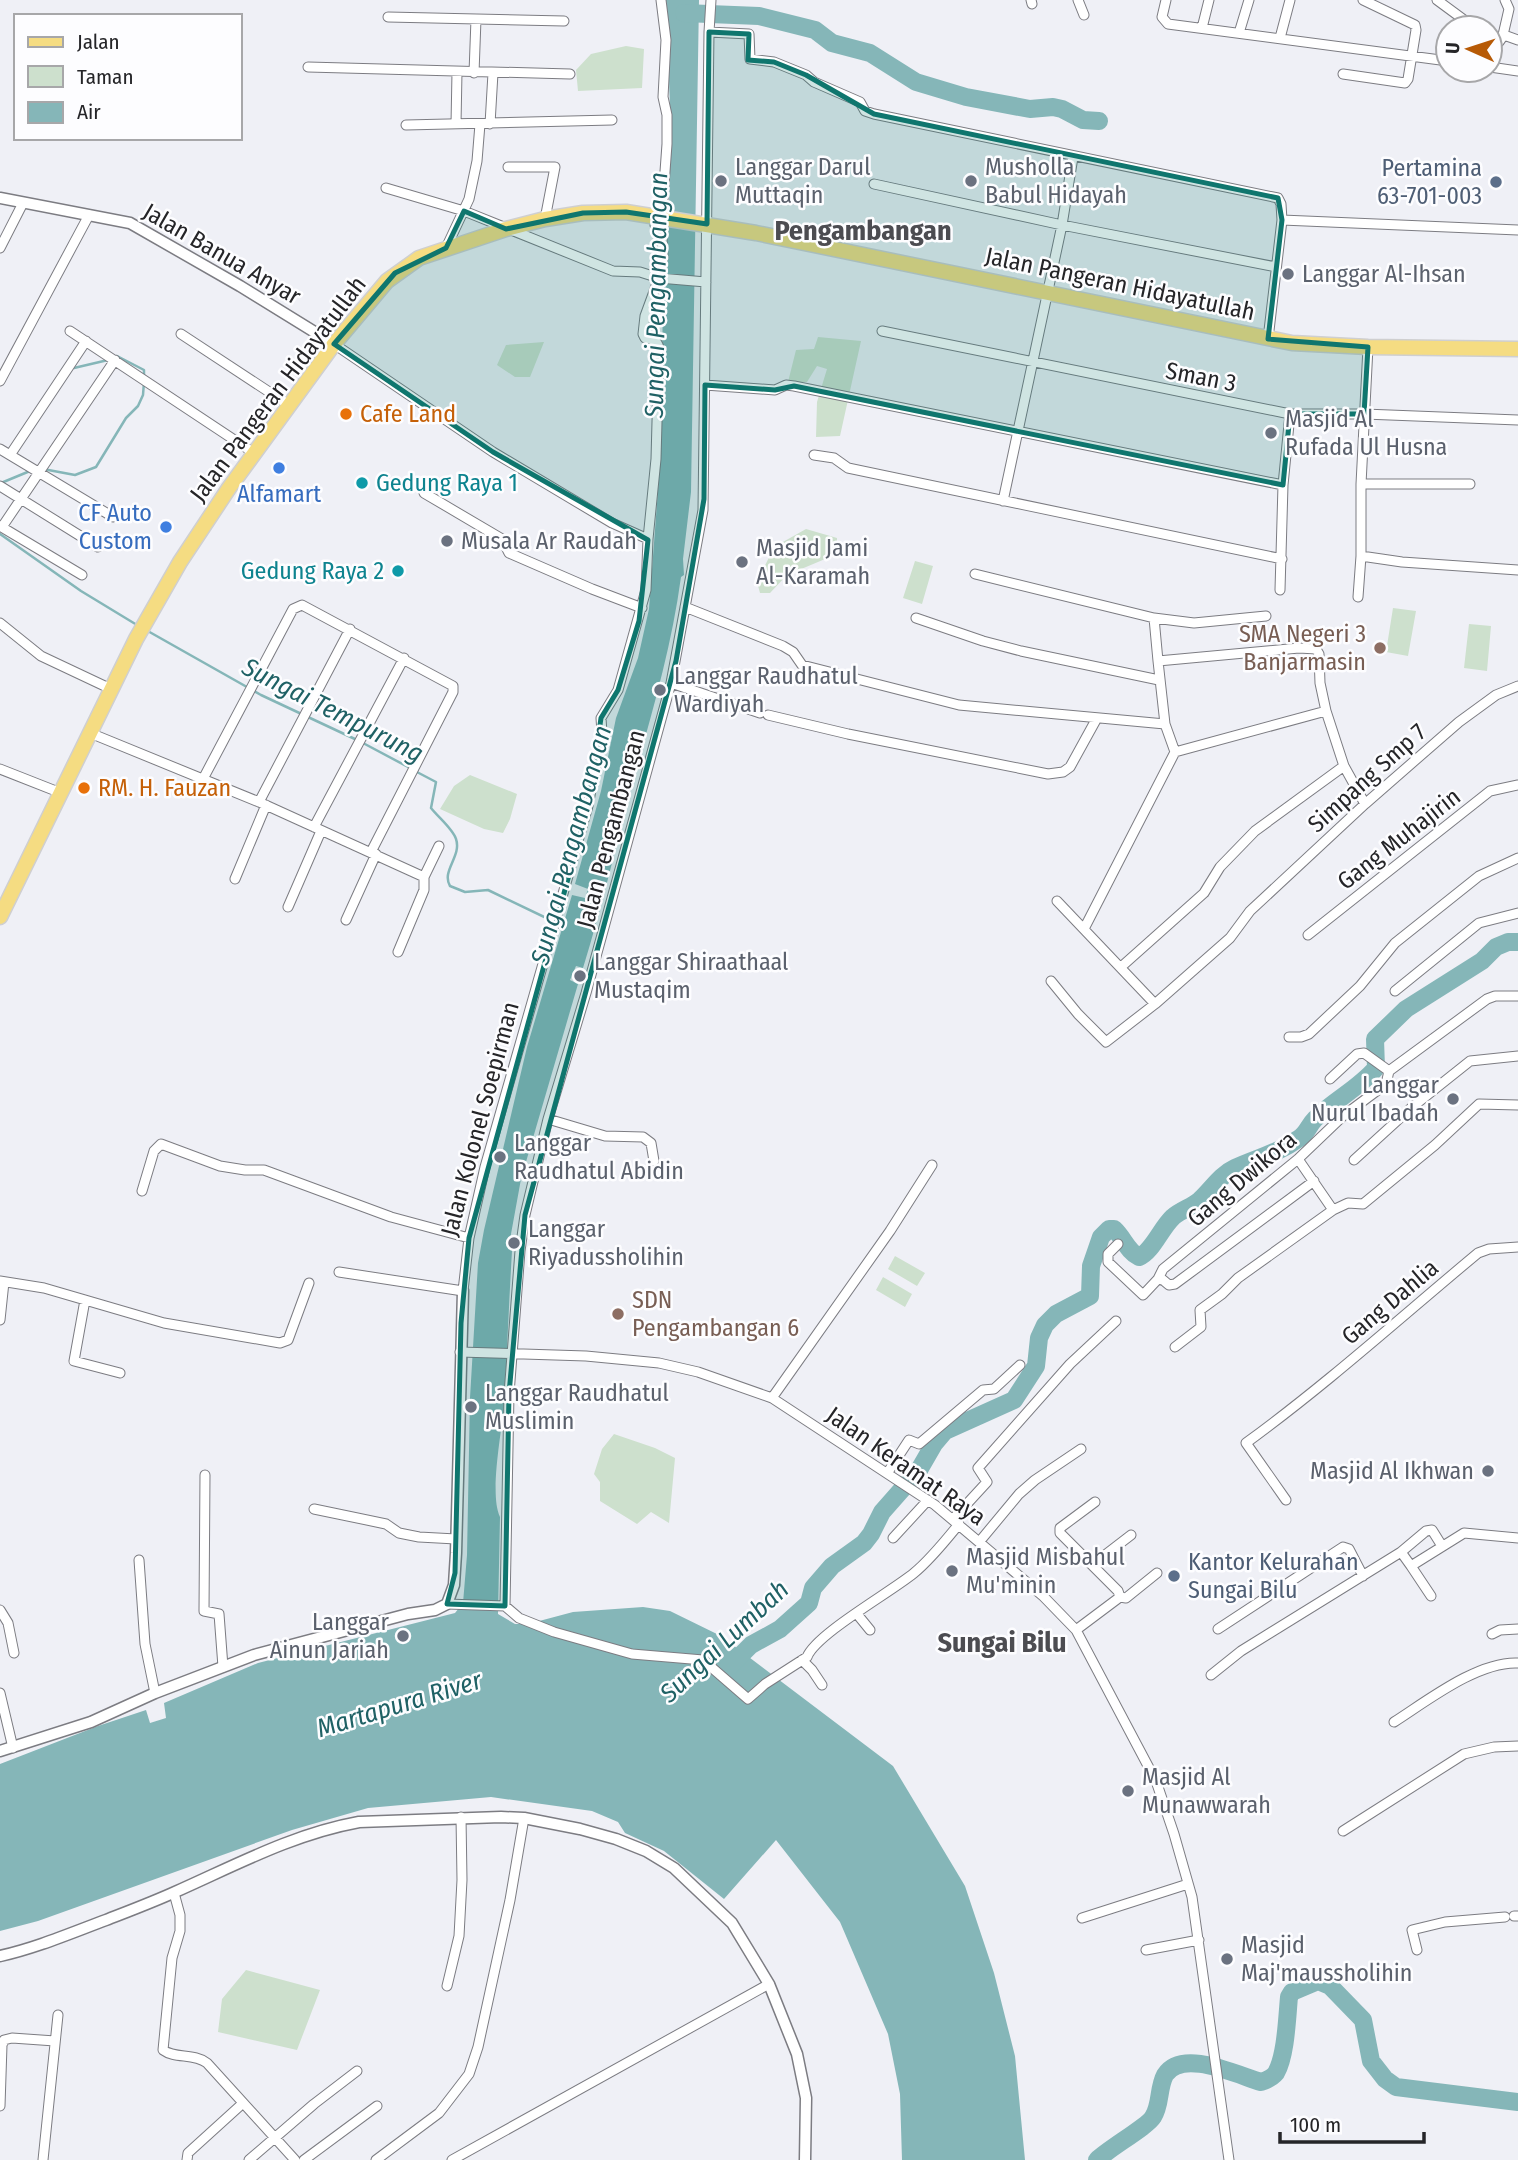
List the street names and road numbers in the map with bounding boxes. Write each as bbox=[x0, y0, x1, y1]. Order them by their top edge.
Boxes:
street label: Jalan Banua Anyar bbox=[138, 198, 306, 311]
street label: Jalan Pangeran Hidayatullah bbox=[983, 242, 1257, 326]
street label: Jalan Pangeran Hidayatullah bbox=[184, 271, 372, 507]
street label: Sman 3 bbox=[1163, 356, 1239, 398]
street label: Simpang Smp 7 bbox=[1302, 718, 1432, 838]
street label: Jalan Pengambangan bbox=[571, 727, 651, 931]
street label: Gang Muhajirin bbox=[1332, 782, 1466, 896]
street label: Jalan Kolonel Soepirman bbox=[435, 999, 525, 1239]
street label: Gang Dwikora bbox=[1182, 1125, 1302, 1233]
street label: Gang Dahlia bbox=[1336, 1254, 1444, 1350]
street label: Jalan Keramat Raya bbox=[821, 1401, 991, 1531]

